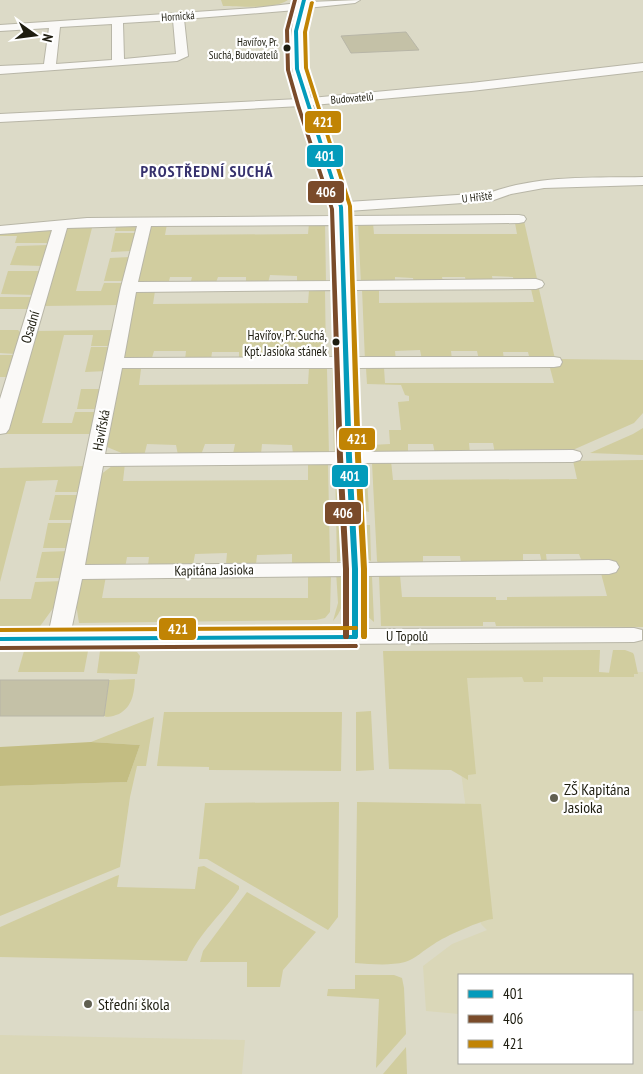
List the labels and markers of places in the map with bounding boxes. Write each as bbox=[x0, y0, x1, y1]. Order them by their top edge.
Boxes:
place label: Havířov, Pr. Suchá, Budovatelů bbox=[209, 35, 278, 62]
marker: Havířov, Pr. Suchá, Budovatelů bbox=[282, 43, 292, 53]
place label: Havířov, Pr. Suchá, Kpt. Jasioka stánek bbox=[244, 327, 327, 360]
marker: Havířov, Pr. Suchá, Kpt. Jasioka stánek bbox=[331, 337, 341, 347]
place label: ZŠ Kapitána Jasioka bbox=[563, 779, 630, 817]
marker: ZŠ Kapitána Jasioka bbox=[548, 792, 560, 804]
place label: Střední škola bbox=[98, 994, 170, 1014]
marker: Střední škola bbox=[82, 998, 94, 1010]

